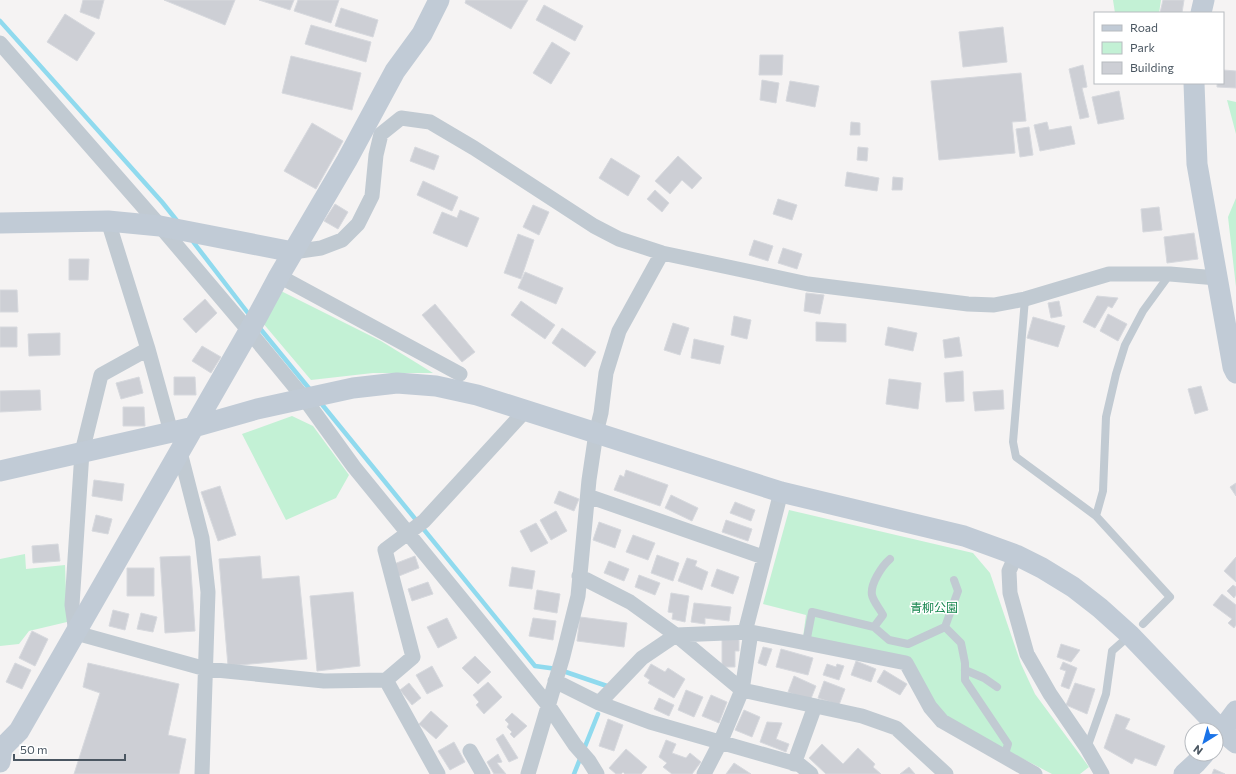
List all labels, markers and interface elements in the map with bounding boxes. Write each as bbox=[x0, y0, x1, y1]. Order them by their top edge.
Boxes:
legend bbox=[1094, 12, 1224, 84]
text: Road bbox=[1130, 20, 1158, 34]
text: Park bbox=[1130, 40, 1156, 54]
text: Building bbox=[1130, 60, 1174, 74]
park label: 青柳公園 bbox=[910, 600, 958, 614]
north arrow bbox=[1184, 722, 1224, 762]
scale bar bbox=[14, 736, 125, 762]
text: 50 m bbox=[20, 742, 48, 756]
text: N bbox=[1190, 743, 1205, 758]

